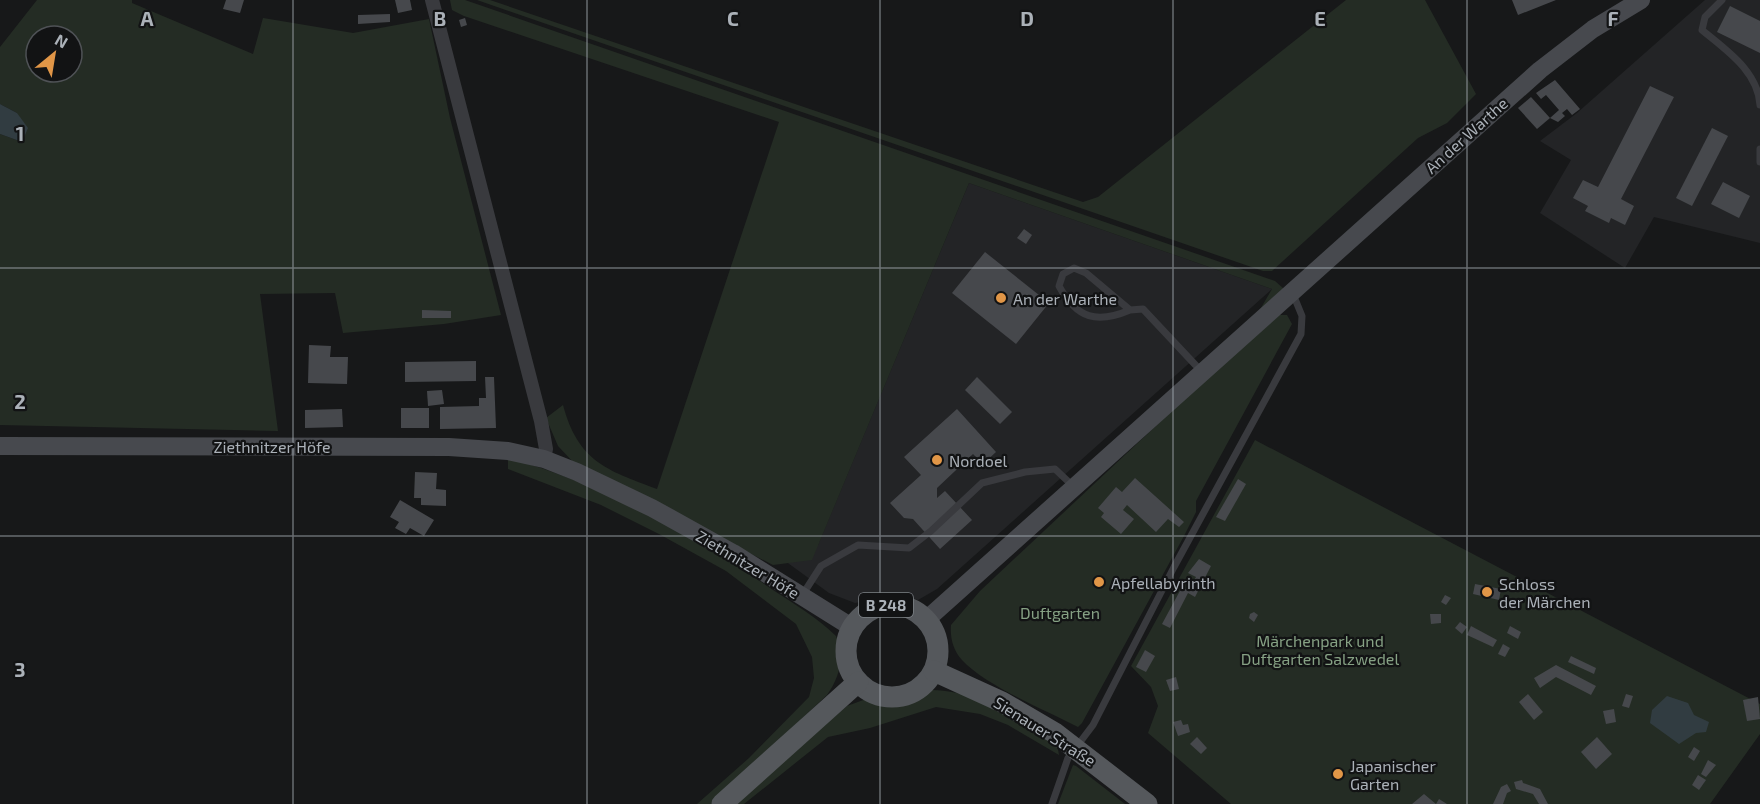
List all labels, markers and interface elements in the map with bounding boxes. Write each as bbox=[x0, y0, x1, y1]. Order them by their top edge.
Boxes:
text: A bbox=[140, 6, 154, 30]
text: B bbox=[434, 6, 446, 30]
text: C bbox=[727, 6, 739, 30]
text: D bbox=[1020, 6, 1034, 30]
text: E bbox=[1314, 6, 1326, 30]
text: F bbox=[1607, 6, 1619, 30]
north arrow bbox=[24, 24, 84, 84]
text: N bbox=[52, 29, 72, 52]
street label: An der Warthe bbox=[1421, 93, 1511, 177]
text: 1 bbox=[16, 121, 24, 145]
place label: An der Warthe bbox=[1013, 289, 1117, 308]
marker: An der Warthe bbox=[994, 291, 1008, 305]
text: 2 bbox=[14, 389, 26, 413]
street label: Ziethnitzer Höfe bbox=[213, 437, 331, 456]
place label: Nordoel bbox=[949, 451, 1007, 470]
marker: Nordoel bbox=[930, 453, 944, 467]
street label: Ziethnitzer Höfe bbox=[693, 526, 803, 602]
place label: Apfellabyrinth bbox=[1111, 573, 1216, 592]
place label: Schloss der Märchen bbox=[1499, 574, 1590, 611]
marker: Apfellabyrinth bbox=[1092, 575, 1106, 589]
marker: Schloss der Märchen bbox=[1480, 585, 1494, 599]
road number: B 248 bbox=[859, 593, 913, 617]
park label: Duftgarten bbox=[1020, 603, 1100, 622]
park label: Märchenpark und Duftgarten Salzwedel bbox=[1241, 631, 1399, 668]
text: 3 bbox=[14, 657, 26, 681]
street label: Sienauer Straße bbox=[991, 692, 1099, 770]
place label: Japanischer Garten bbox=[1350, 756, 1436, 793]
marker: Japanischer Garten bbox=[1331, 767, 1345, 781]

